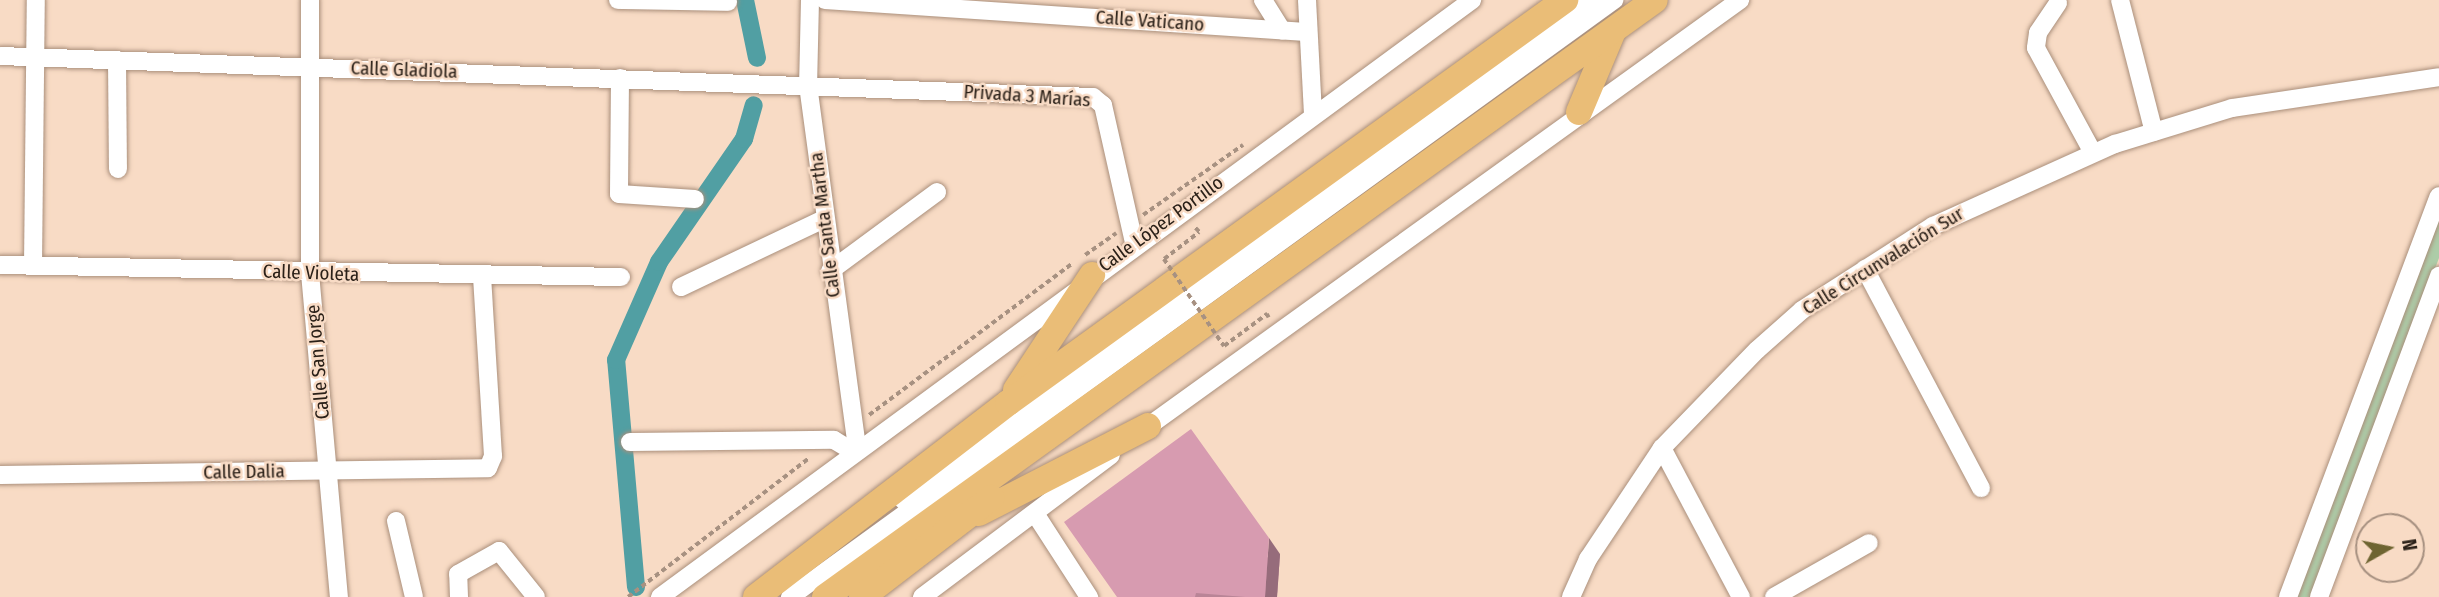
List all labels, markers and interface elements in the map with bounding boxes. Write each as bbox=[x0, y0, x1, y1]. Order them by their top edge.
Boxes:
street label: Calle Vaticano bbox=[1095, 6, 1205, 36]
street label: Calle Gladiola bbox=[350, 57, 458, 83]
street label: Privada 3 Marías bbox=[963, 80, 1091, 112]
street label: Calle Santa Martha bbox=[805, 151, 845, 299]
street label: Calle López Portillo bbox=[1094, 171, 1228, 277]
street label: Calle Circunvalación Sur bbox=[1798, 202, 1968, 320]
street label: Calle Violeta bbox=[262, 260, 360, 286]
street label: Calle San Jorge bbox=[302, 304, 334, 420]
street label: Calle Dalia bbox=[203, 460, 285, 484]
north arrow bbox=[2355, 513, 2425, 583]
text: N bbox=[2397, 538, 2422, 552]

